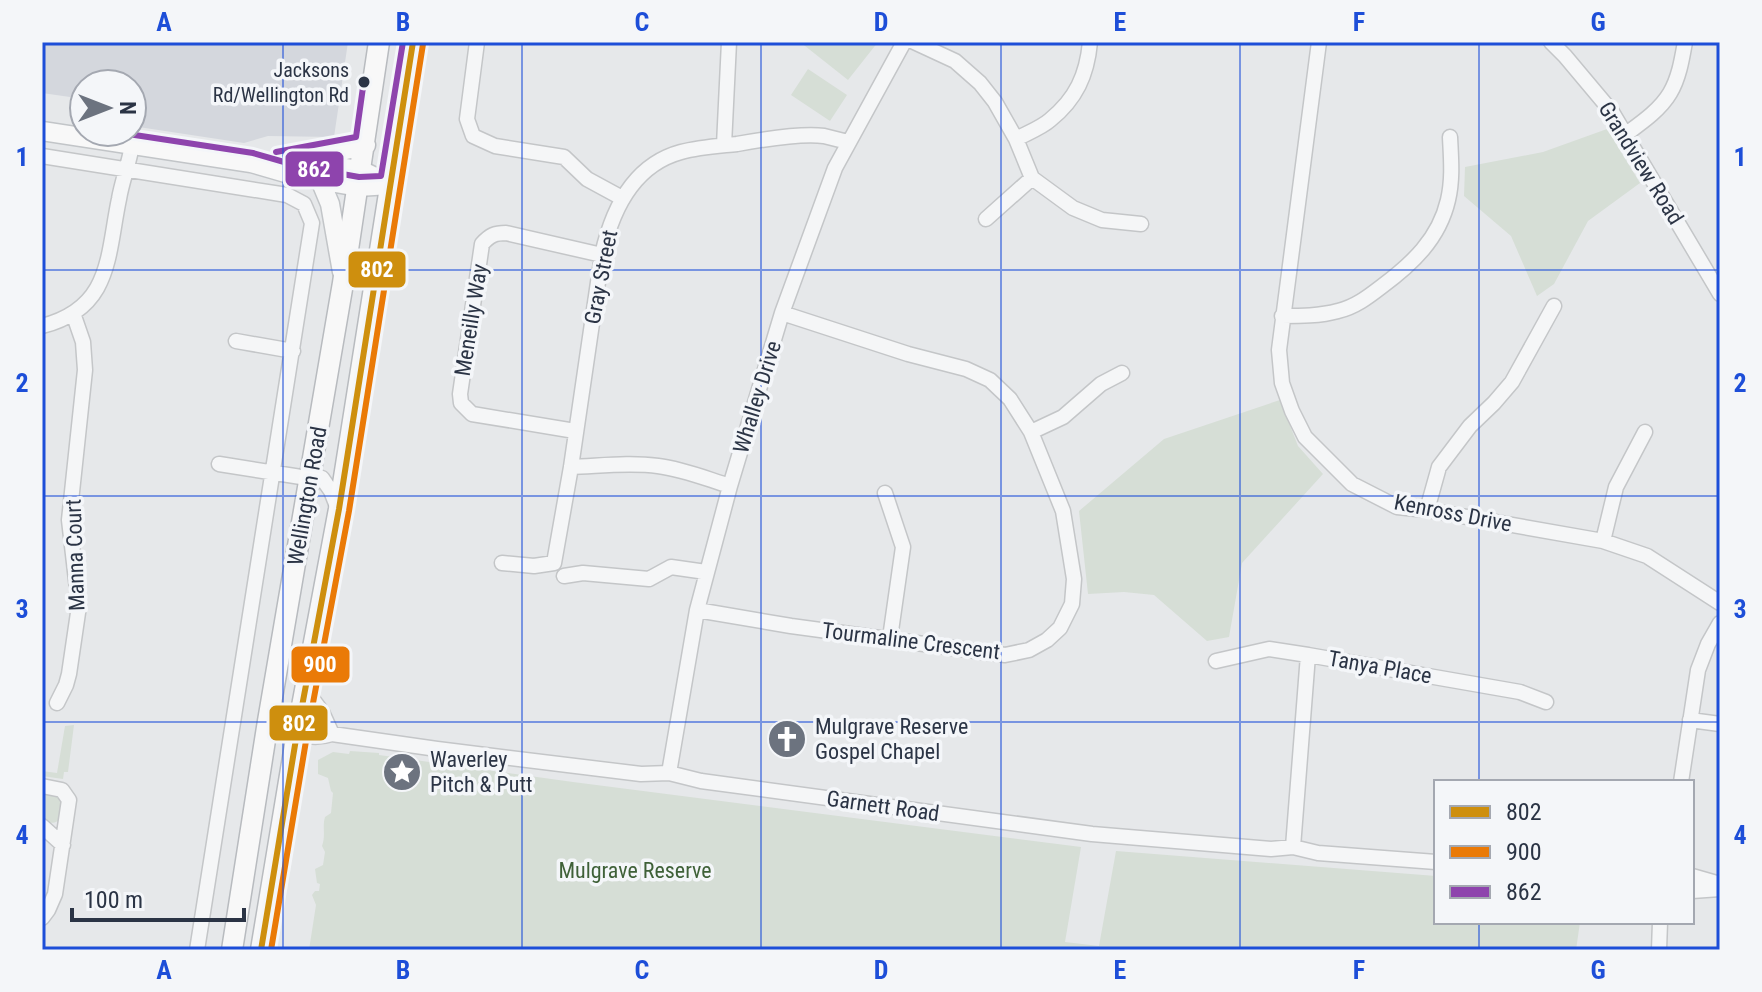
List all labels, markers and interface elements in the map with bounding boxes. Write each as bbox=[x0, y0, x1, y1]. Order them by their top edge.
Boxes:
text: A bbox=[156, 7, 172, 37]
text: B bbox=[396, 7, 410, 37]
text: C bbox=[635, 7, 650, 37]
text: D bbox=[874, 7, 888, 37]
text: E bbox=[1114, 7, 1127, 37]
text: F bbox=[1353, 7, 1365, 37]
text: G bbox=[1590, 7, 1606, 37]
place label: Jacksons Rd/Wellington Rd bbox=[213, 58, 349, 107]
north arrow bbox=[68, 68, 148, 148]
marker: Jacksons Rd/Wellington Rd bbox=[356, 74, 372, 90]
street label: Grandview Road bbox=[1593, 97, 1689, 229]
text: N bbox=[115, 101, 140, 115]
text: 1 bbox=[15, 142, 29, 172]
text: 1 bbox=[1733, 142, 1747, 172]
line badge: 862 bbox=[284, 150, 345, 188]
text: 862 bbox=[297, 157, 331, 182]
street label: Gray Street bbox=[580, 228, 622, 326]
line badge: 802 bbox=[347, 250, 407, 289]
text: 802 bbox=[360, 257, 394, 282]
street label: Meneilly Way bbox=[450, 262, 492, 378]
street label: Whalley Drive bbox=[728, 338, 786, 456]
text: 2 bbox=[15, 368, 29, 398]
text: 2 bbox=[1733, 368, 1747, 398]
street label: Wellington Road bbox=[282, 425, 332, 567]
street label: Kenross Drive bbox=[1392, 489, 1514, 537]
street label: Manna Court bbox=[61, 499, 89, 611]
text: 3 bbox=[15, 594, 29, 624]
text: 3 bbox=[1733, 594, 1747, 624]
street label: Tourmaline Crescent bbox=[821, 618, 1001, 664]
line badge: 900 bbox=[290, 645, 351, 684]
street label: Tanya Place bbox=[1326, 646, 1434, 688]
text: 900 bbox=[303, 652, 337, 677]
line badge: 802 bbox=[268, 704, 329, 742]
text: 802 bbox=[282, 711, 316, 736]
place label: Mulgrave Reserve Gospel Chapel bbox=[815, 714, 968, 764]
church icon: Mulgrave Reserve Gospel Chapel bbox=[766, 718, 808, 760]
place label: Waverley Pitch & Putt bbox=[430, 747, 532, 797]
place icon: Waverley Pitch & Putt bbox=[381, 751, 423, 793]
legend bbox=[1434, 780, 1694, 924]
street label: Garnett Road bbox=[825, 786, 941, 826]
text: 802 bbox=[1506, 798, 1542, 826]
text: 4 bbox=[15, 820, 29, 850]
text: 4 bbox=[1733, 820, 1747, 850]
text: 900 bbox=[1506, 838, 1542, 866]
park label: Mulgrave Reserve bbox=[558, 858, 712, 883]
scale bar bbox=[72, 872, 244, 922]
text: 862 bbox=[1506, 878, 1542, 906]
text: 100 m bbox=[84, 886, 143, 914]
text: A bbox=[156, 955, 172, 985]
text: B bbox=[396, 955, 410, 985]
text: C bbox=[635, 955, 650, 985]
text: D bbox=[874, 955, 888, 985]
text: E bbox=[1114, 955, 1127, 985]
text: F bbox=[1353, 955, 1365, 985]
text: G bbox=[1590, 955, 1606, 985]

